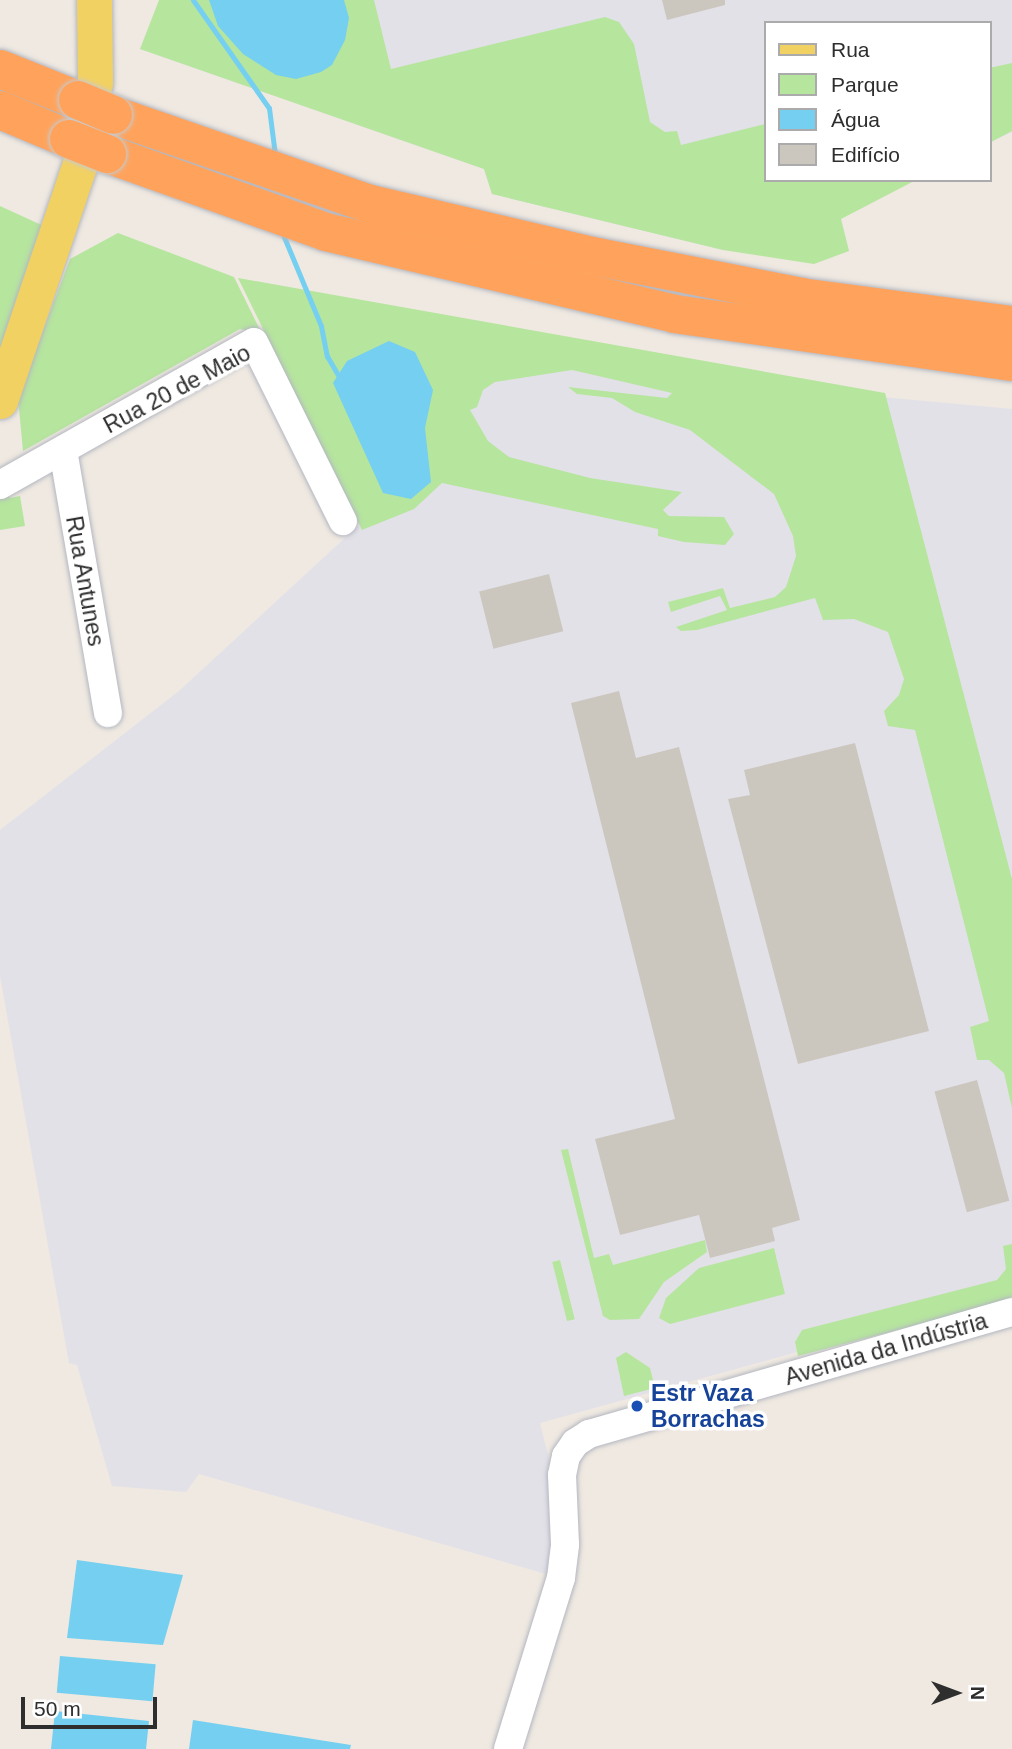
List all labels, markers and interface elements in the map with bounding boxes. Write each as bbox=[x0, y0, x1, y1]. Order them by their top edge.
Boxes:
legend bbox=[764, 21, 991, 182]
text: Rua bbox=[831, 38, 870, 61]
text: Parque bbox=[831, 73, 899, 96]
text: Água bbox=[831, 108, 880, 131]
text: Edifício bbox=[831, 143, 900, 166]
street label: Rua 20 de Maio bbox=[99, 339, 255, 439]
street label: Rua Antunes bbox=[60, 513, 110, 649]
street label: Avenida da Indústria bbox=[782, 1307, 990, 1391]
place label: Estr Vaza Borrachas bbox=[651, 1379, 765, 1433]
marker: Estr Vaza Borrachas bbox=[629, 1398, 645, 1414]
north arrow bbox=[921, 1658, 991, 1728]
scale bar bbox=[24, 1682, 161, 1726]
text: N bbox=[967, 1686, 988, 1700]
text: 50 m bbox=[34, 1697, 81, 1720]

